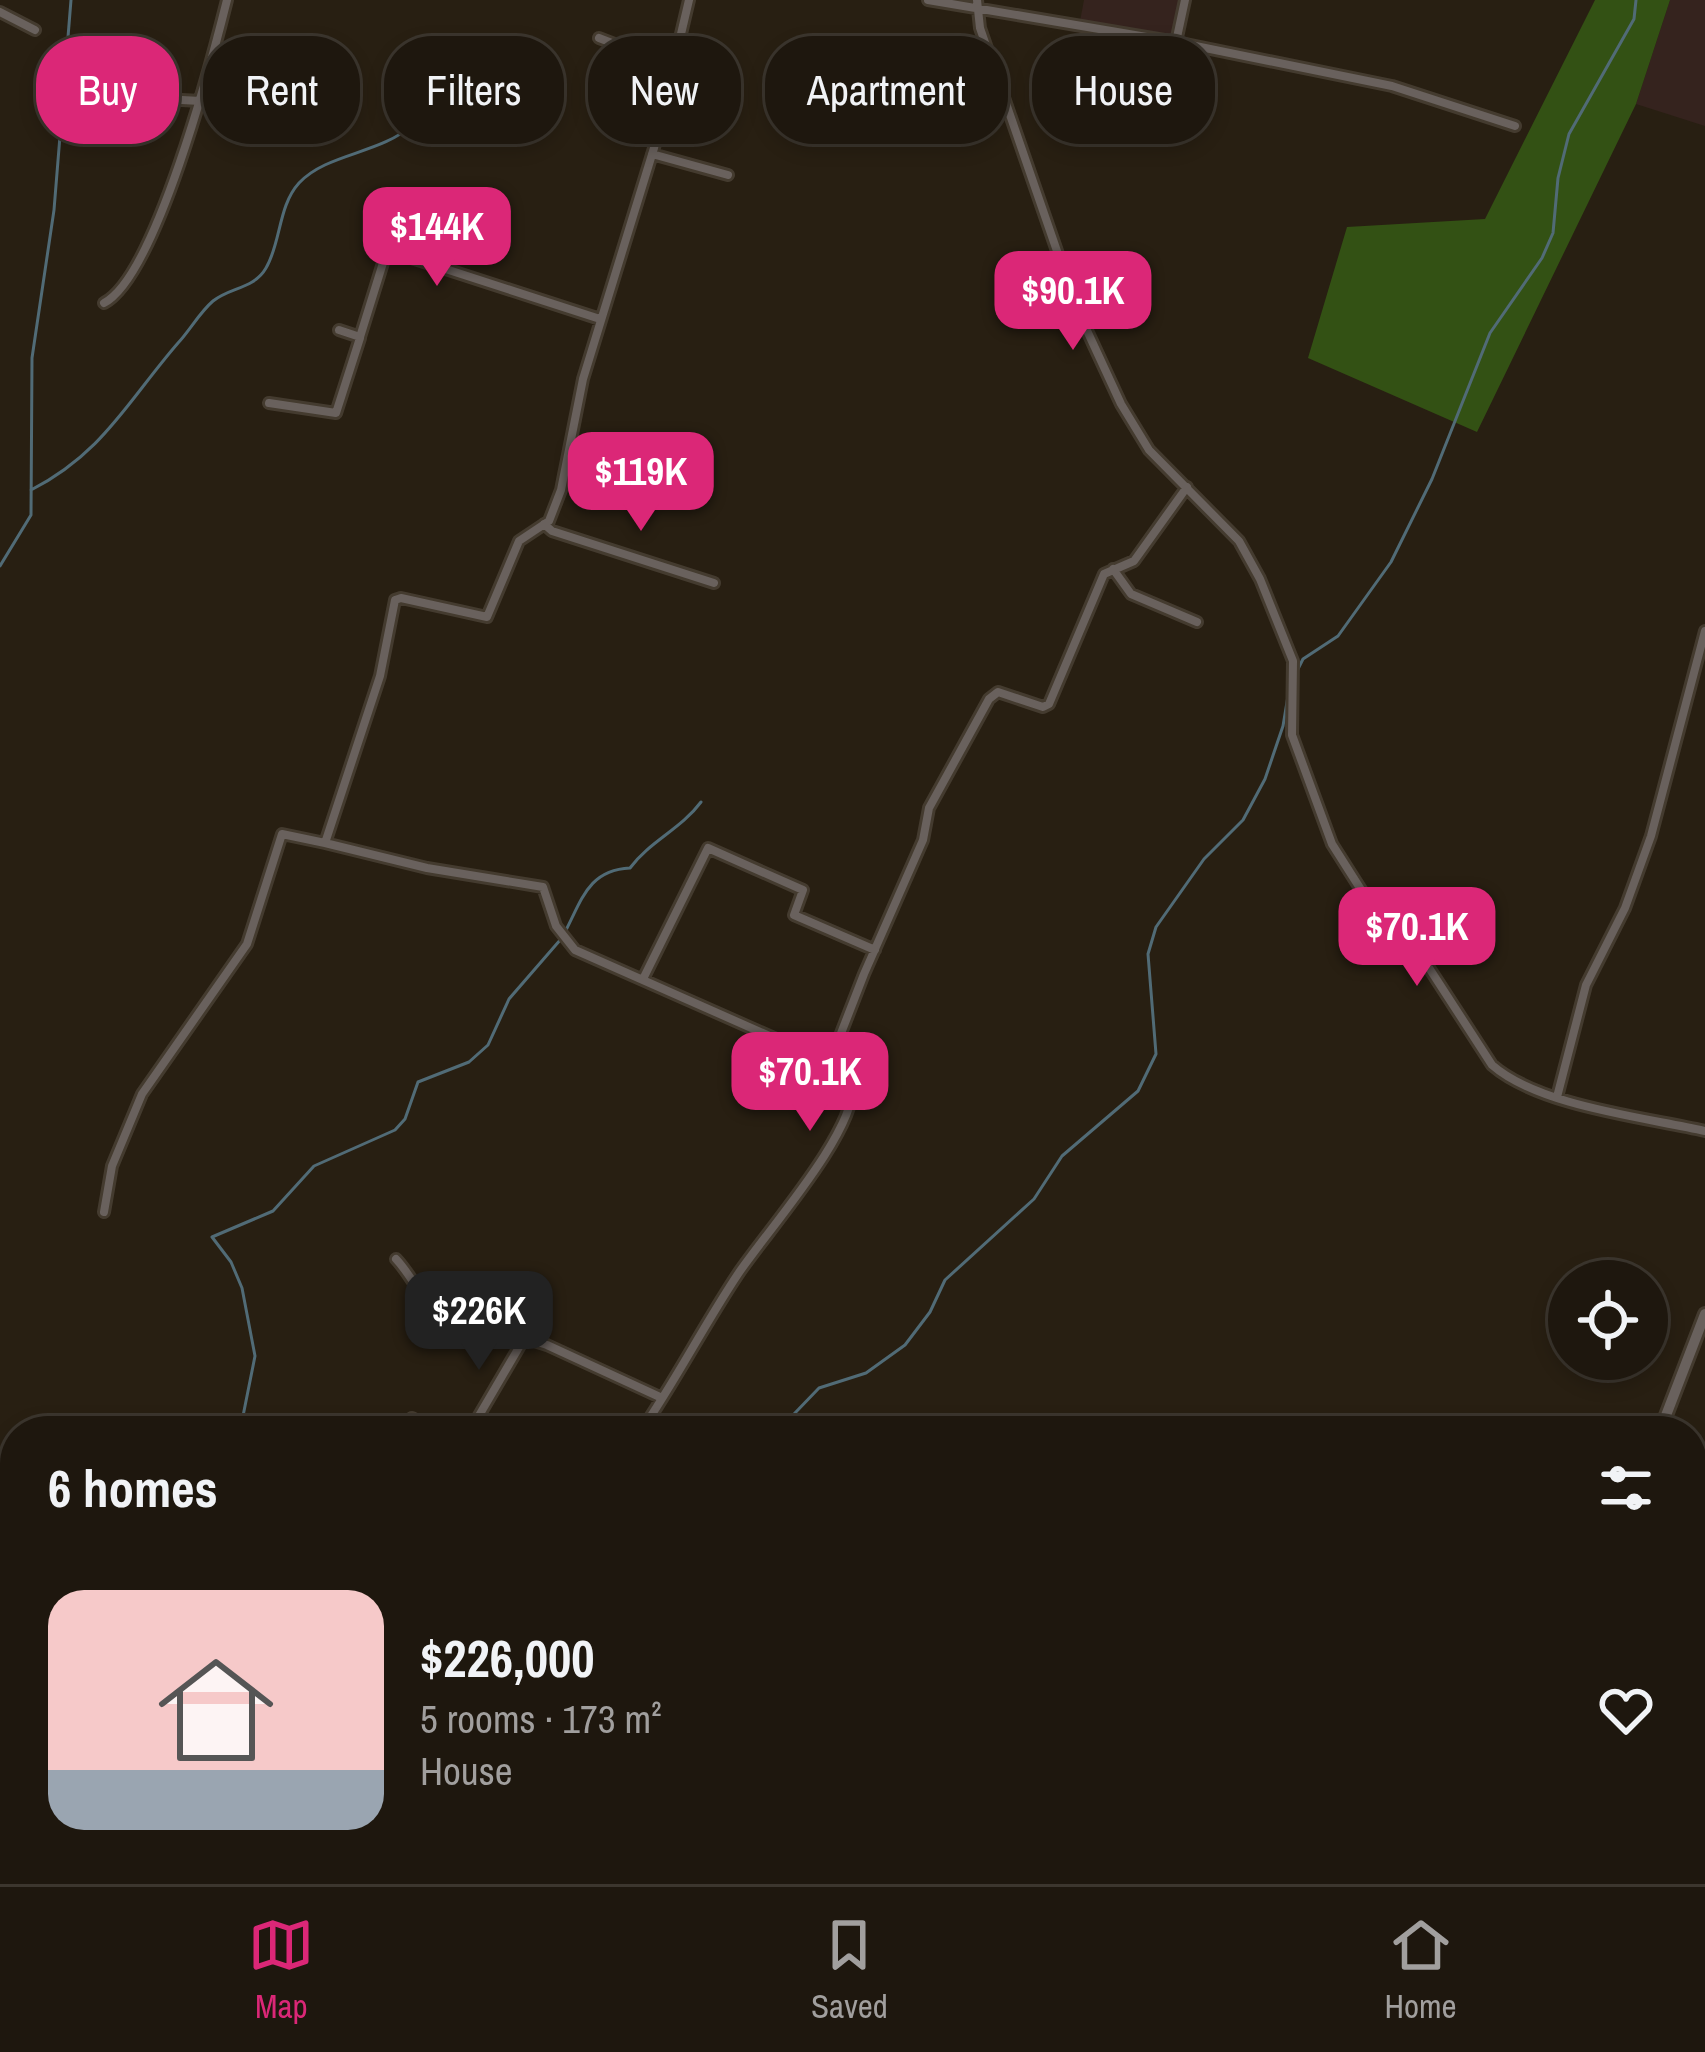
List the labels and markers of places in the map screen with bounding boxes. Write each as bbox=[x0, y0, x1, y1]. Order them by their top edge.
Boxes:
pin: $144K bbox=[353, 187, 521, 289]
pin: $90.1K bbox=[975, 251, 1171, 353]
pin: $119K bbox=[557, 432, 725, 534]
pin: $70.1K bbox=[1319, 887, 1515, 989]
pin: $70.1K bbox=[712, 1032, 908, 1134]
pin: $226K bbox=[395, 1271, 563, 1373]

